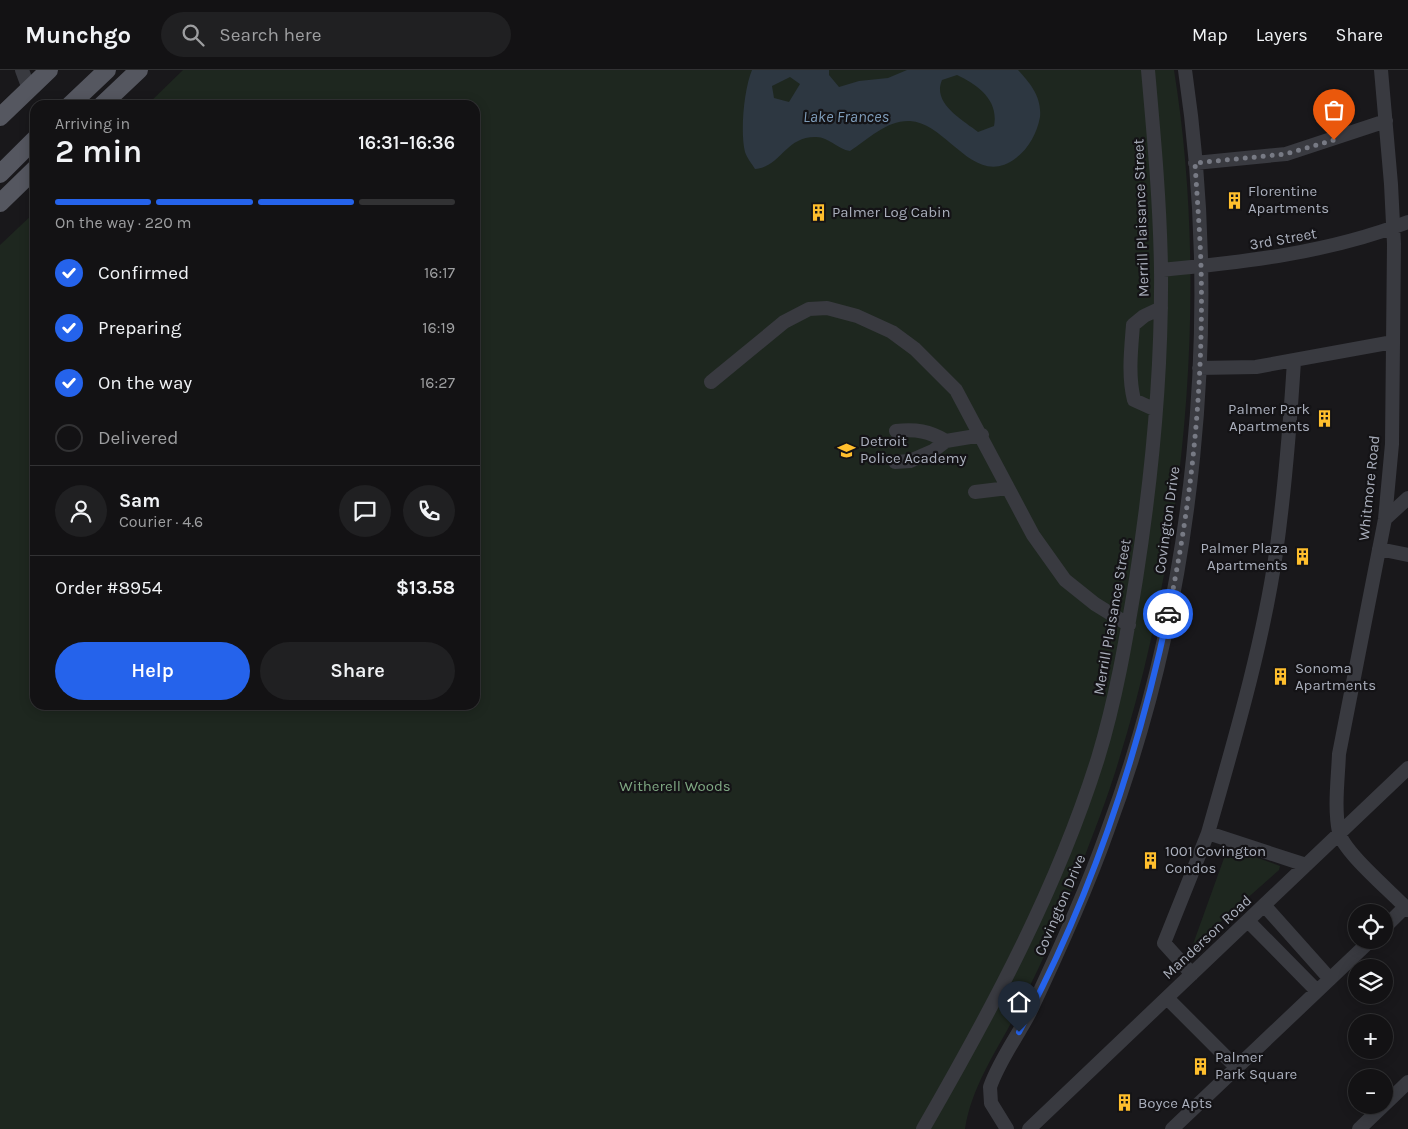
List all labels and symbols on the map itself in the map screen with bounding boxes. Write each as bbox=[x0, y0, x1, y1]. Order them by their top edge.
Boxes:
pin bbox=[1313, 89, 1355, 140]
water label: Lake Frances bbox=[803, 107, 889, 126]
street label: Merrill Plaisance Street bbox=[1129, 138, 1153, 297]
place label: Florentine Apartments bbox=[1248, 182, 1329, 217]
building icon: Florentine Apartments bbox=[1224, 190, 1244, 210]
building icon: Palmer Log Cabin bbox=[808, 202, 828, 222]
place label: Palmer Log Cabin bbox=[832, 203, 951, 221]
street label: 3rd Street bbox=[1248, 224, 1318, 254]
place label: Palmer Park Apartments bbox=[1228, 400, 1310, 435]
building icon: Palmer Park Apartments bbox=[1314, 408, 1334, 428]
place label: Detroit Police Academy bbox=[860, 432, 966, 467]
street label: Whitmore Road bbox=[1355, 434, 1383, 542]
school or university icon: Detroit Police Academy bbox=[836, 440, 856, 460]
street label: Covington Drive bbox=[1151, 465, 1183, 575]
street label: Merrill Plaisance Street bbox=[1089, 537, 1135, 697]
place label: Palmer Plaza Apartments bbox=[1200, 539, 1288, 574]
building icon: Palmer Plaza Apartments bbox=[1292, 547, 1312, 567]
courier bbox=[1143, 589, 1193, 639]
place label: Sonoma Apartments bbox=[1295, 659, 1376, 694]
building icon: Sonoma Apartments bbox=[1271, 667, 1291, 687]
park label: Witherell Woods bbox=[619, 777, 731, 795]
place label: 1001 Covington Condos bbox=[1165, 842, 1266, 877]
building icon: 1001 Covington Condos bbox=[1141, 850, 1161, 870]
street label: Covington Drive bbox=[1031, 852, 1089, 958]
street label: Manderson Road bbox=[1159, 891, 1255, 983]
pin bbox=[998, 981, 1040, 1032]
place label: Palmer Park Square bbox=[1215, 1048, 1297, 1083]
building icon: Palmer Park Square bbox=[1191, 1056, 1211, 1076]
building icon: Boyce Apts bbox=[1114, 1093, 1134, 1113]
place label: Boyce Apts bbox=[1138, 1094, 1212, 1112]

